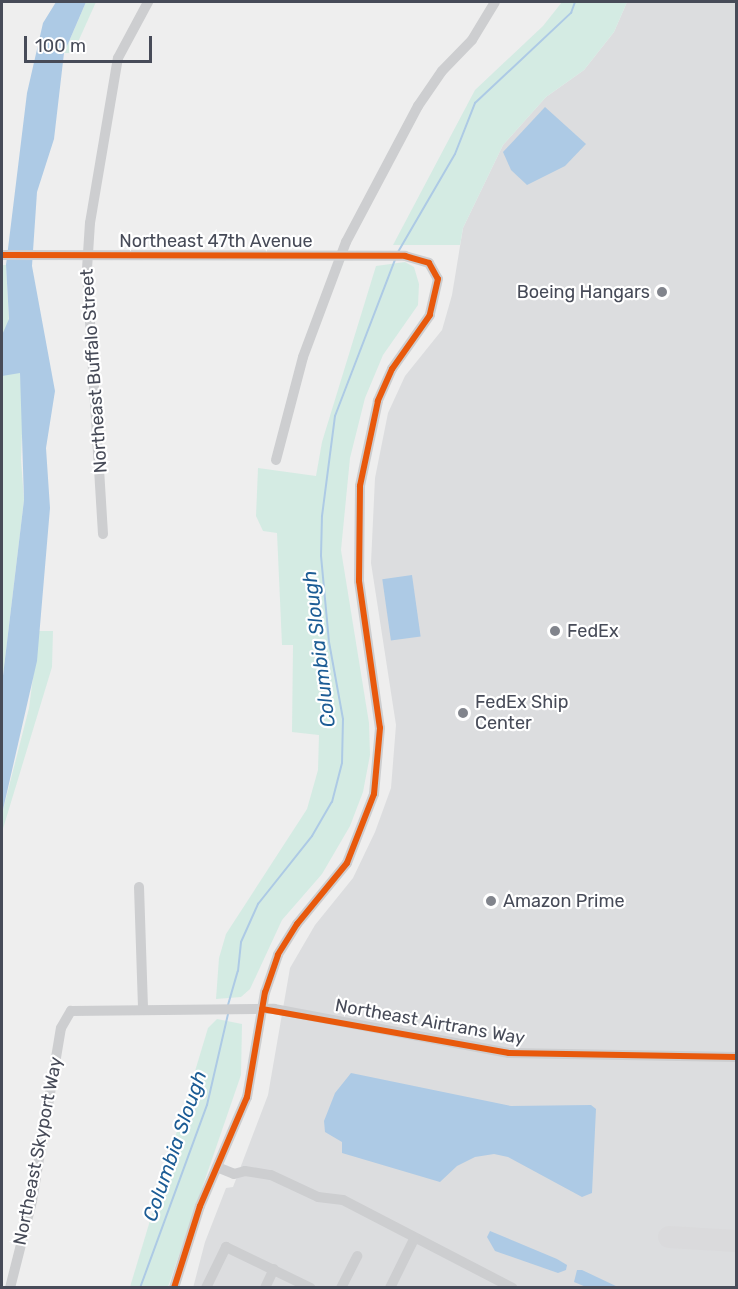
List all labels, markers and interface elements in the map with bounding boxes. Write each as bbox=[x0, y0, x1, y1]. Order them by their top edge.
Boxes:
scale bar bbox=[27, 24, 154, 62]
text: 100 m bbox=[35, 35, 86, 57]
street label: Northeast 47th Avenue bbox=[119, 230, 313, 252]
street label: Northeast Buffalo Street bbox=[76, 268, 112, 474]
place label: Boeing Hangars bbox=[517, 281, 650, 303]
marker: Boeing Hangars bbox=[655, 285, 669, 299]
water label: Columbia Slough bbox=[297, 569, 341, 729]
place label: FedEx bbox=[567, 620, 619, 642]
marker: FedEx bbox=[548, 624, 562, 638]
place label: FedEx Ship Center bbox=[475, 692, 568, 734]
marker: FedEx Ship Center bbox=[456, 706, 470, 720]
place label: Amazon Prime bbox=[503, 890, 625, 912]
marker: Amazon Prime bbox=[484, 894, 498, 908]
street label: Northeast Airtrans Way bbox=[333, 995, 527, 1049]
street label: Northeast Skyport Way bbox=[9, 1055, 67, 1247]
water label: Columbia Slough bbox=[138, 1068, 212, 1224]

